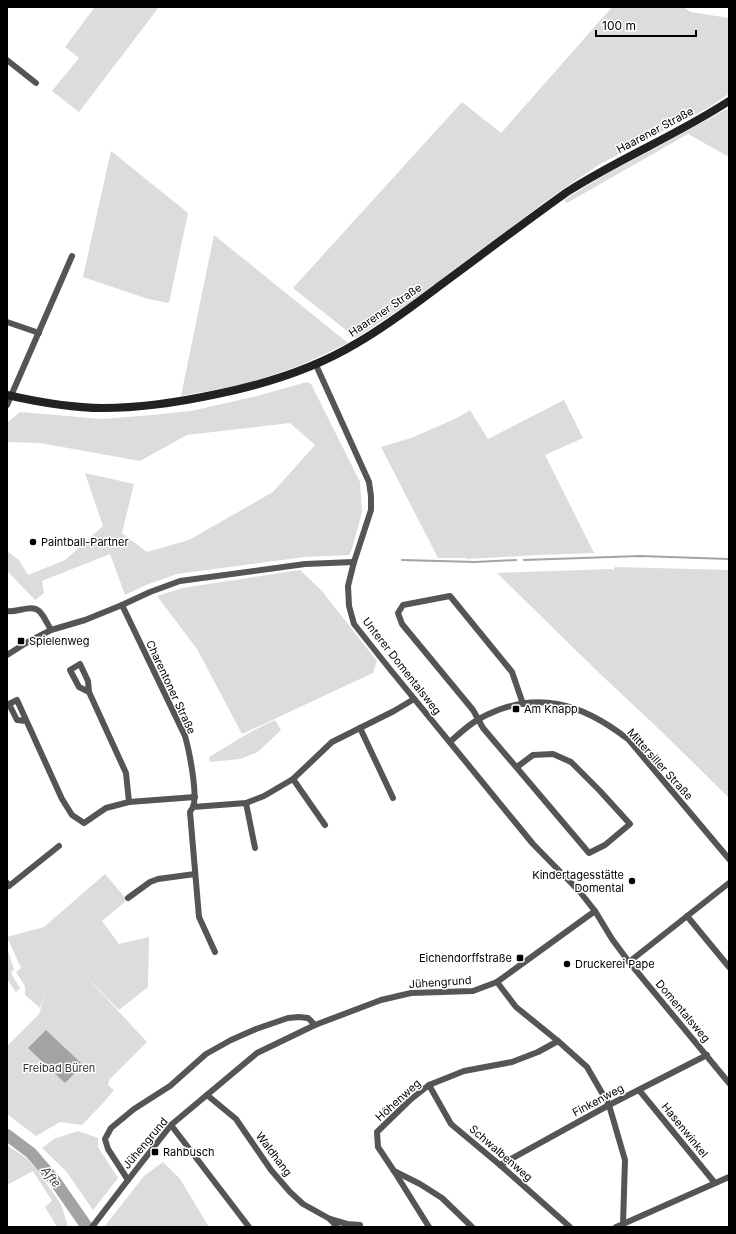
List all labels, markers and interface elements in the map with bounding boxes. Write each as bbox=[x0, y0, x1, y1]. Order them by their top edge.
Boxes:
scale bar bbox=[596, 12, 696, 38]
text: 100 m bbox=[602, 18, 636, 33]
street label: Haarener Straße bbox=[614, 104, 696, 156]
street label: Haarener Straße bbox=[346, 280, 424, 340]
place label: Paintball-Partner bbox=[41, 535, 129, 549]
marker: Paintball-Partner bbox=[28, 537, 38, 547]
street label: Unterer Domentalsweg bbox=[360, 615, 444, 717]
place label: Spielenweg bbox=[29, 634, 89, 648]
marker: Spielenweg bbox=[16, 636, 26, 646]
street label: Charentoner Straße bbox=[143, 638, 199, 736]
place label: Am Knapp bbox=[524, 702, 578, 716]
marker: Am Knapp bbox=[511, 704, 521, 714]
street label: Mittersiller Straße bbox=[624, 725, 696, 803]
place label: Kindertagesstätte Domental bbox=[532, 868, 624, 895]
marker: Kindertagesstätte Domental bbox=[627, 876, 637, 886]
place label: Eichendorffstraße bbox=[419, 951, 512, 965]
marker: Eichendorffstraße bbox=[515, 953, 525, 963]
place label: Druckerei Pape bbox=[575, 957, 655, 971]
marker: Druckerei Pape bbox=[562, 959, 572, 969]
street label: Jühengrund bbox=[408, 973, 472, 991]
street label: Domentalsweg bbox=[653, 977, 713, 1045]
park label: Freibad Büren bbox=[23, 1061, 95, 1075]
street label: Höhenweg bbox=[372, 1076, 424, 1124]
street label: Finkenweg bbox=[570, 1081, 626, 1119]
street label: Hasenwinkel bbox=[659, 1100, 711, 1160]
street label: Jühengrund bbox=[119, 1114, 171, 1172]
street label: Schwalbenweg bbox=[466, 1122, 536, 1184]
street label: Waldhang bbox=[253, 1129, 295, 1179]
place label: Rahbusch bbox=[163, 1145, 215, 1159]
marker: Rahbusch bbox=[150, 1147, 160, 1157]
water label: Afte bbox=[38, 1162, 65, 1190]

